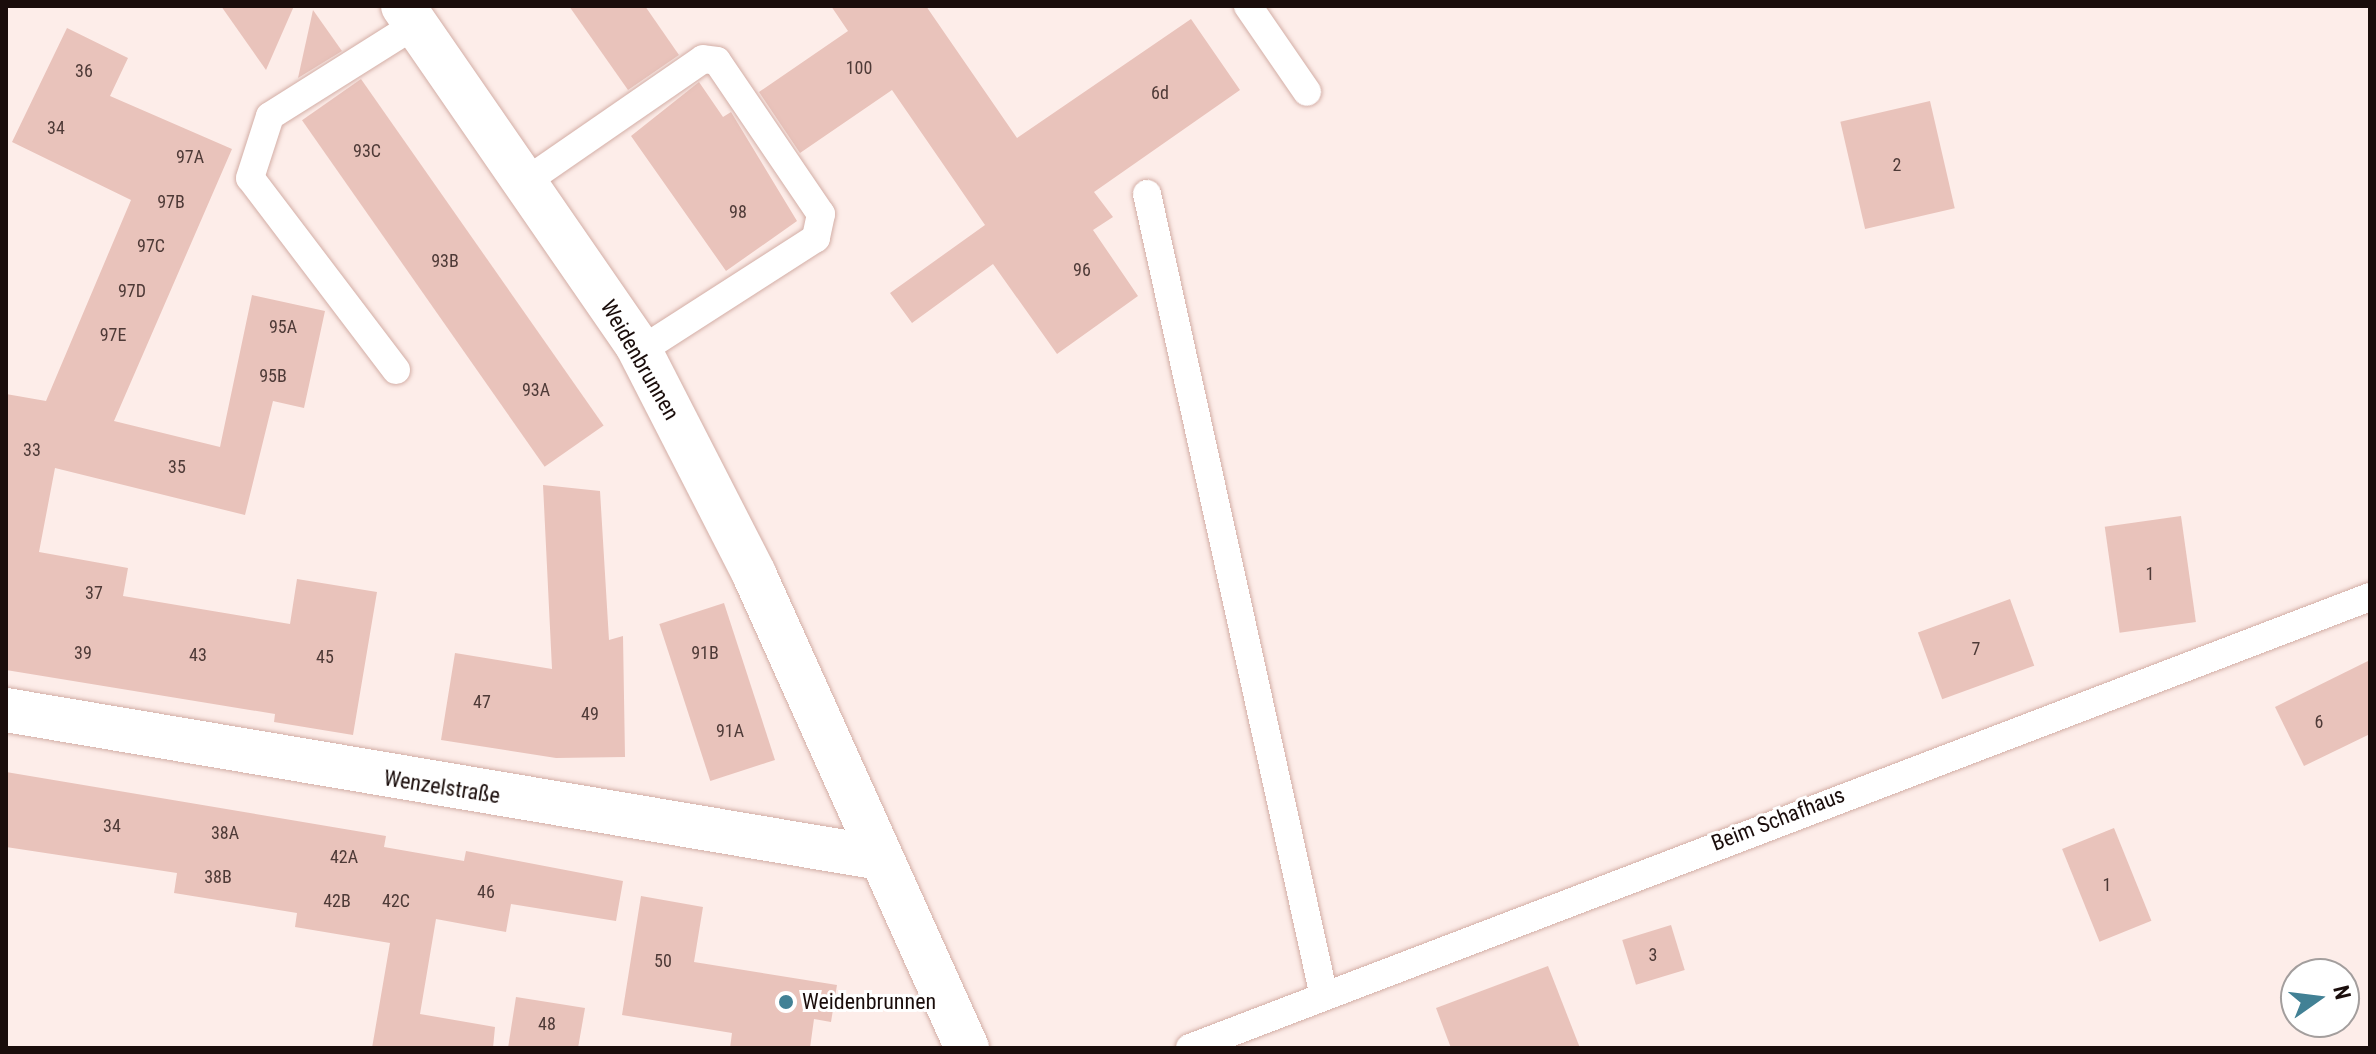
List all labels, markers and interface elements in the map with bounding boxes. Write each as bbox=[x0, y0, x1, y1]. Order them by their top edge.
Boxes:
house number: 100 bbox=[846, 57, 872, 79]
house number: 36 bbox=[75, 60, 93, 82]
house number: 6d bbox=[1151, 82, 1169, 104]
house number: 34 bbox=[47, 117, 65, 139]
house number: 93C bbox=[353, 140, 381, 162]
house number: 97A bbox=[176, 146, 204, 168]
house number: 2 bbox=[1893, 154, 1901, 176]
house number: 97B bbox=[157, 191, 185, 213]
house number: 98 bbox=[729, 201, 747, 223]
house number: 97C bbox=[137, 235, 165, 257]
house number: 93B bbox=[431, 250, 459, 272]
house number: 96 bbox=[1073, 259, 1091, 281]
house number: 97D bbox=[118, 280, 146, 302]
street label: Weidenbrunnen bbox=[595, 295, 685, 425]
house number: 95A bbox=[269, 316, 297, 338]
house number: 97E bbox=[100, 324, 126, 346]
house number: 95B bbox=[259, 365, 287, 387]
house number: 93A bbox=[522, 379, 550, 401]
house number: 33 bbox=[23, 439, 41, 461]
house number: 35 bbox=[168, 456, 186, 478]
house number: 1 bbox=[2146, 563, 2154, 585]
house number: 37 bbox=[85, 582, 103, 604]
house number: 7 bbox=[1972, 638, 1980, 660]
house number: 39 bbox=[74, 642, 92, 664]
house number: 91B bbox=[691, 642, 719, 664]
house number: 43 bbox=[189, 644, 207, 666]
house number: 45 bbox=[316, 646, 334, 668]
house number: 47 bbox=[473, 691, 491, 713]
house number: 49 bbox=[581, 703, 599, 725]
house number: 6 bbox=[2315, 711, 2323, 733]
house number: 91A bbox=[716, 720, 744, 742]
street label: Wenzelstraße bbox=[382, 765, 502, 809]
street label: Beim Schafhaus bbox=[1708, 781, 1848, 857]
house number: 34 bbox=[103, 815, 121, 837]
house number: 38A bbox=[211, 822, 239, 844]
house number: 42A bbox=[330, 846, 358, 868]
house number: 38B bbox=[204, 866, 232, 888]
house number: 1 bbox=[2103, 874, 2111, 896]
house number: 46 bbox=[477, 881, 495, 903]
house number: 42B bbox=[323, 890, 351, 912]
house number: 42C bbox=[382, 890, 410, 912]
house number: 3 bbox=[1649, 944, 1657, 966]
house number: 50 bbox=[654, 950, 672, 972]
north arrow bbox=[2280, 958, 2360, 1038]
text: N bbox=[2328, 983, 2356, 1002]
place label: Weidenbrunnen bbox=[802, 989, 936, 1015]
marker: Weidenbrunnen bbox=[777, 993, 795, 1011]
house number: 48 bbox=[538, 1013, 556, 1035]

